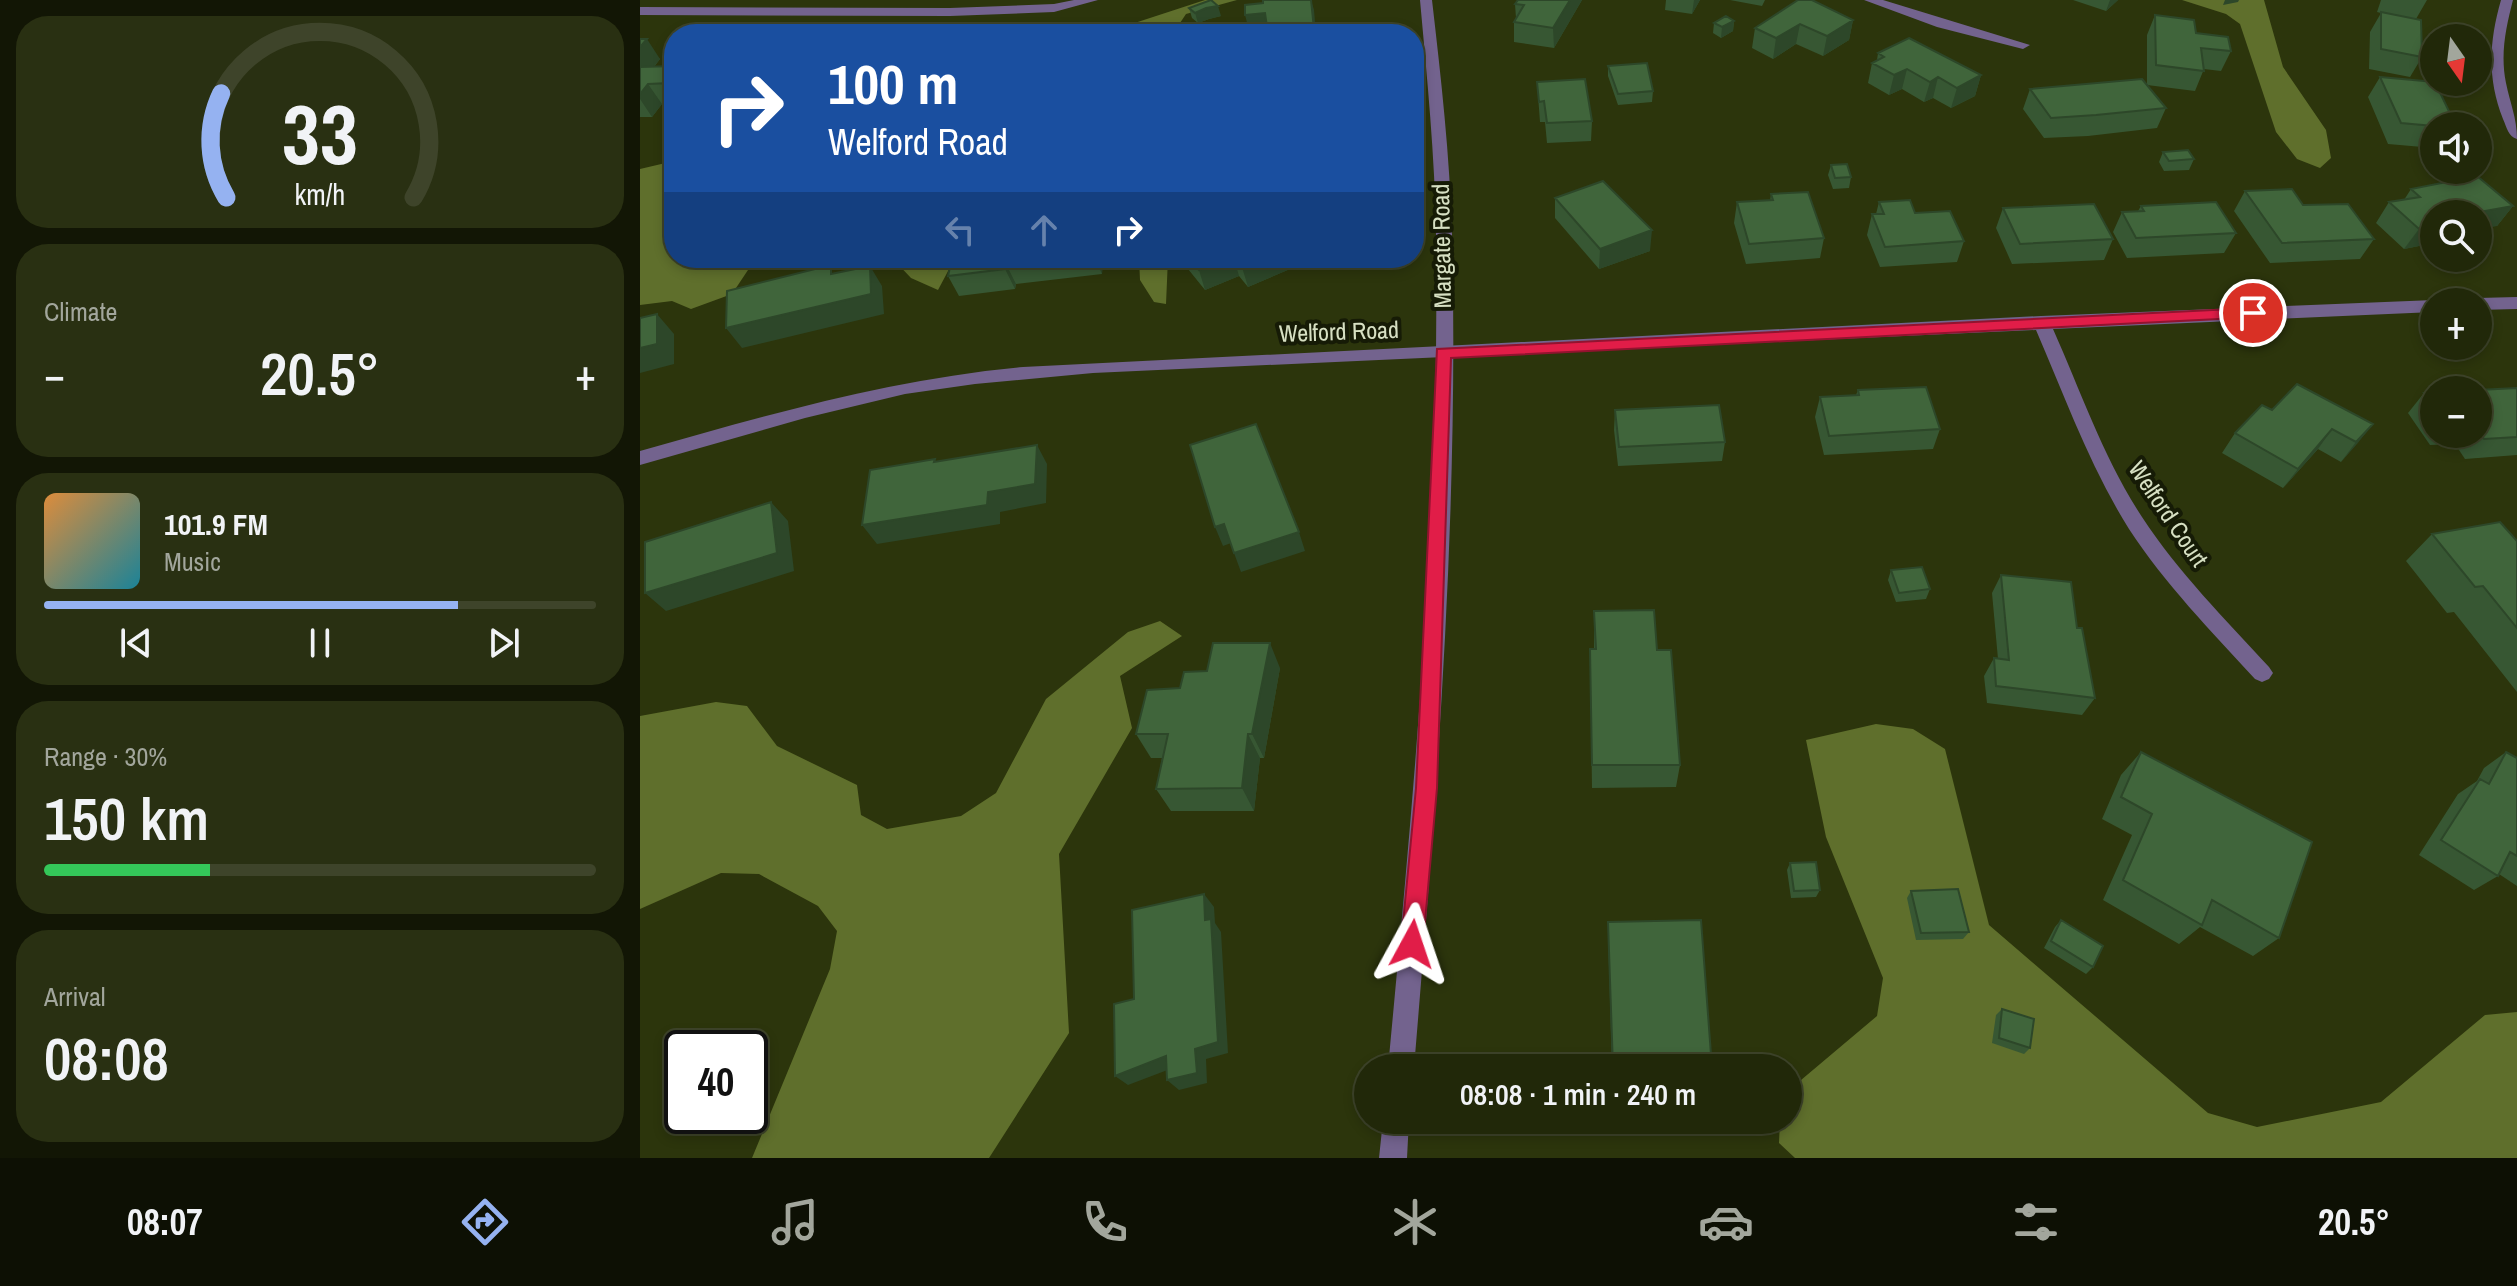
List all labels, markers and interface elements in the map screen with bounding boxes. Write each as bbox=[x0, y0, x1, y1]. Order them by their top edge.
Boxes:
north arrow bbox=[2420, 24, 2492, 96]
map controls bbox=[2420, 24, 2492, 448]
text: 100 m bbox=[828, 46, 958, 121]
icon: right bbox=[696, 56, 800, 160]
text: 33 bbox=[282, 78, 358, 190]
button: sound bbox=[2420, 112, 2492, 184]
text: Welford Road bbox=[828, 118, 1008, 166]
text: km/h bbox=[295, 175, 345, 214]
street label: Margate Road bbox=[1424, 183, 1458, 309]
button: search bbox=[2420, 200, 2492, 272]
icon: left bbox=[938, 208, 982, 252]
icon: ahead bbox=[1022, 208, 1066, 252]
icon: right bbox=[1106, 208, 1150, 252]
pin bbox=[2219, 279, 2287, 347]
button: + bbox=[2420, 288, 2492, 360]
icon: arrive bbox=[2231, 291, 2275, 335]
text: Climate bbox=[44, 294, 117, 329]
street label: Welford Road bbox=[1278, 313, 1399, 349]
text: 20.5° bbox=[260, 333, 380, 414]
text: − bbox=[44, 344, 65, 404]
text: + bbox=[575, 344, 596, 404]
button: − bbox=[2420, 376, 2492, 448]
street label: Welford Court bbox=[2122, 454, 2216, 573]
text: 101.9 FM bbox=[164, 504, 268, 544]
text: Music bbox=[164, 544, 221, 579]
icon: previous bbox=[114, 621, 158, 665]
icon: pause bbox=[298, 621, 342, 665]
icon: next bbox=[482, 621, 526, 665]
text: Range · 30% bbox=[44, 739, 167, 774]
text: 150 km bbox=[44, 778, 209, 859]
position arrow bbox=[1370, 902, 1454, 986]
text: Arrival bbox=[44, 979, 106, 1014]
text: 08:08 bbox=[44, 1018, 169, 1099]
speed limit sign: 40 bbox=[664, 1030, 768, 1134]
text: 08:08 · 1 min · 240 m bbox=[1460, 1074, 1696, 1114]
icon: directions bbox=[457, 1194, 513, 1250]
icon: music bbox=[767, 1194, 823, 1250]
icon: phone bbox=[1077, 1194, 1133, 1250]
icon: climate bbox=[1387, 1194, 1443, 1250]
icon: car bbox=[1698, 1194, 1754, 1250]
icon: filters bbox=[2008, 1194, 2064, 1250]
text: 08:07 bbox=[127, 1198, 203, 1246]
text: 20.5° bbox=[2318, 1198, 2390, 1246]

